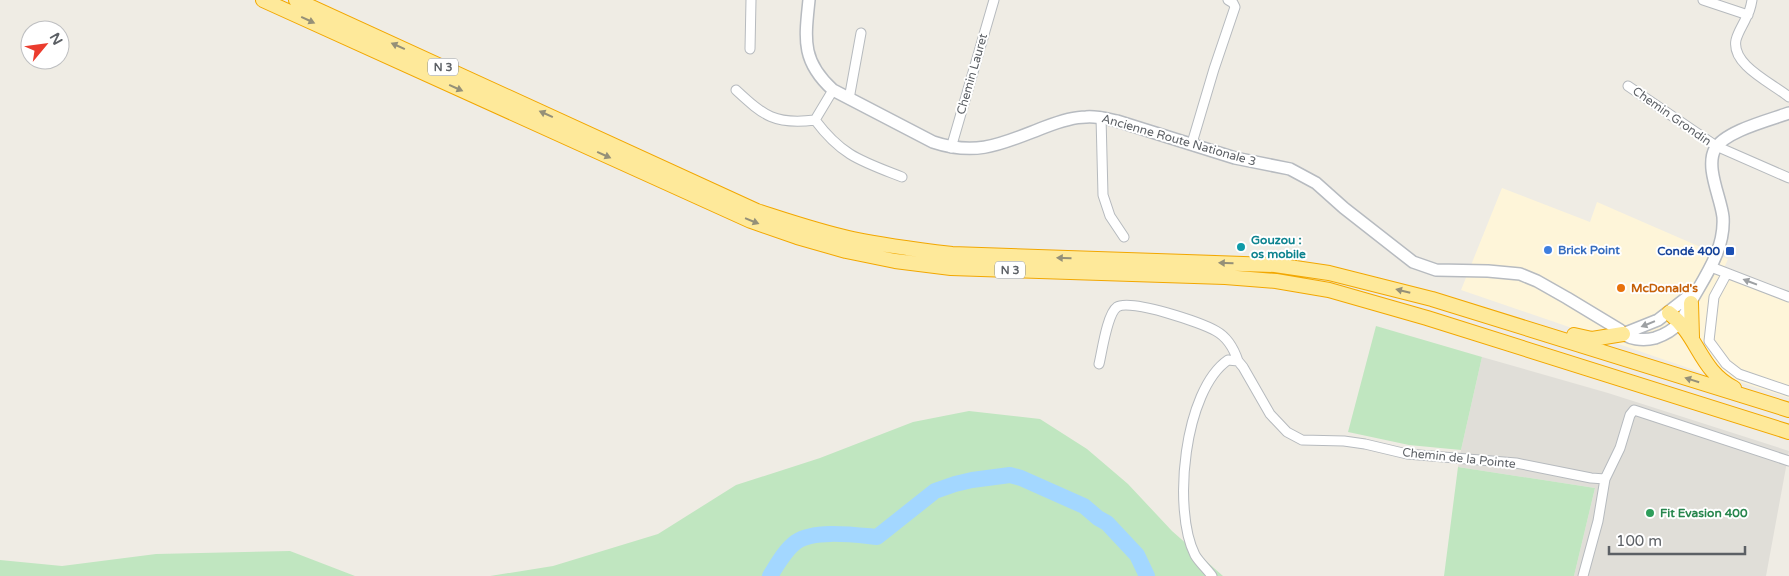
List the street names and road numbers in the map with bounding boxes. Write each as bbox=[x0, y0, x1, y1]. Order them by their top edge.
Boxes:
street label: Chemin Lauret bbox=[954, 32, 990, 116]
road number: N 3 bbox=[428, 58, 458, 76]
street label: Chemin Grondin bbox=[1630, 84, 1714, 148]
street label: Ancienne Route Nationale 3 bbox=[1100, 111, 1258, 169]
road number: N 3 bbox=[995, 262, 1025, 278]
street label: Chemin de la Pointe bbox=[1402, 445, 1517, 471]

